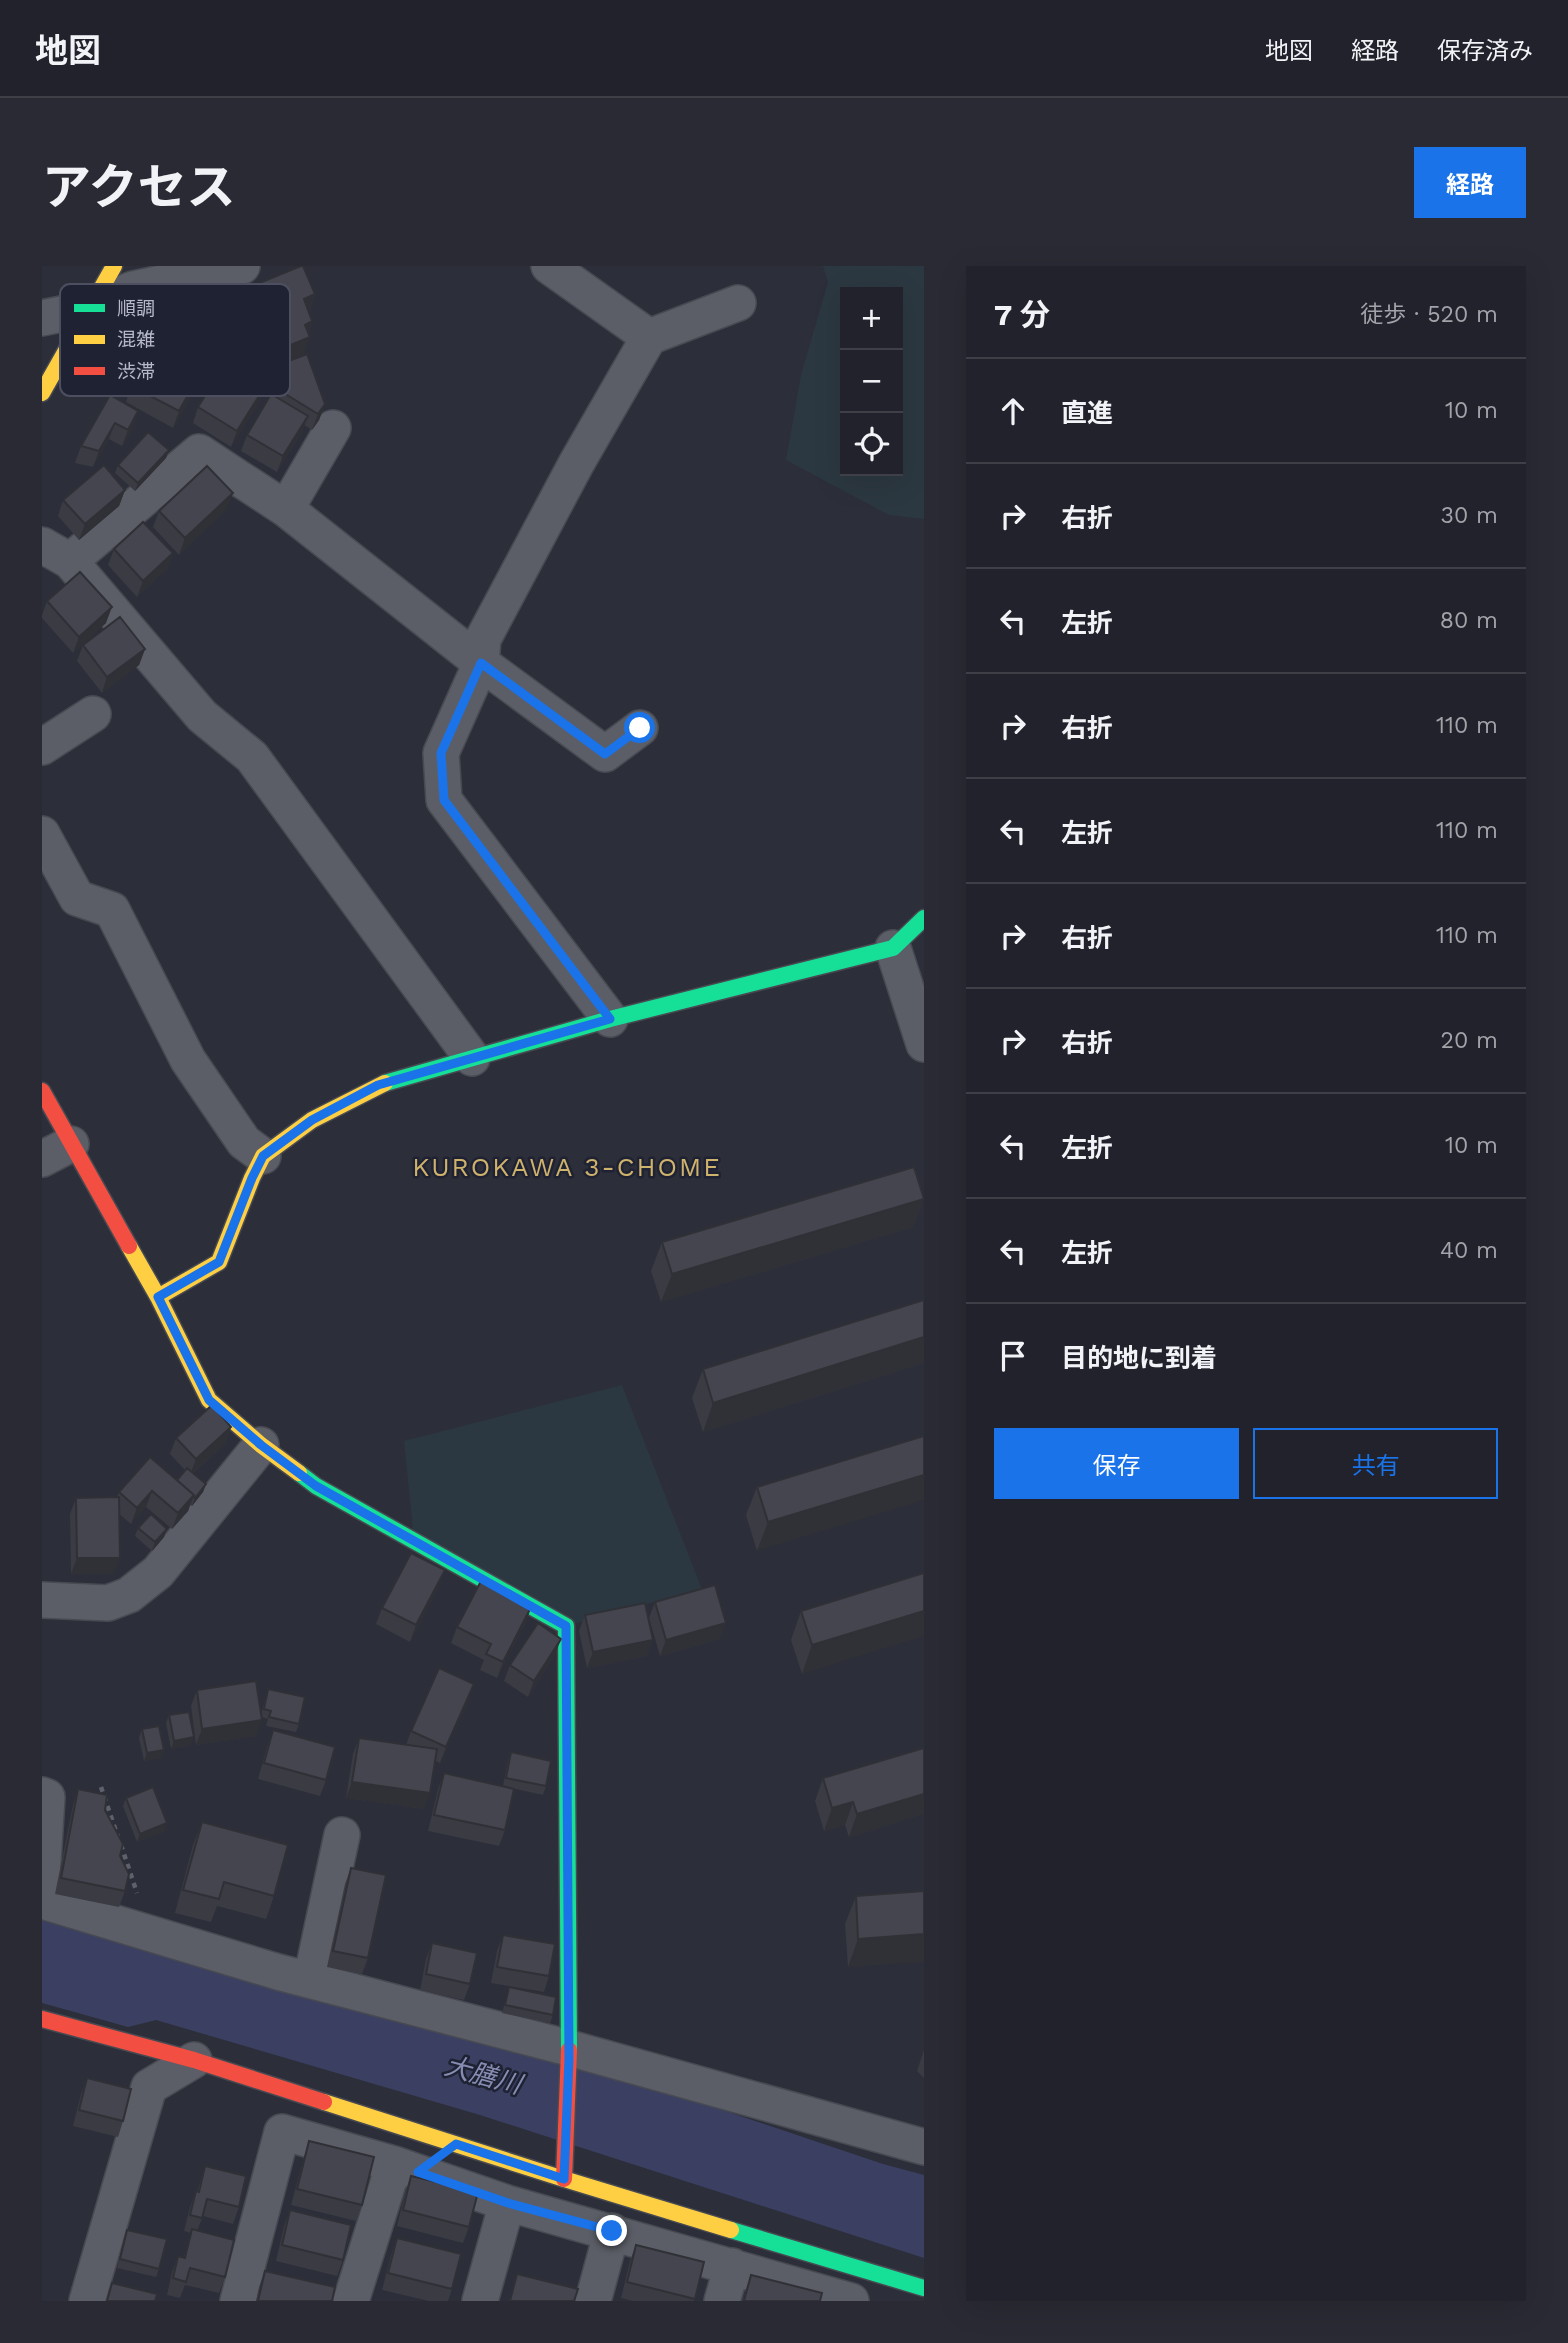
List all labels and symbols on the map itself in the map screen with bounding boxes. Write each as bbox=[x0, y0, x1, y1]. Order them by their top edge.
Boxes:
legend bbox=[60, 284, 290, 396]
text: 順調 bbox=[117, 297, 155, 320]
text: 混雑 bbox=[117, 328, 155, 351]
text: 渋滞 bbox=[117, 360, 155, 383]
route start bbox=[624, 712, 655, 743]
district label: KUROKAWA 3-CHOME bbox=[412, 1152, 722, 1182]
water label: 大膳川 bbox=[441, 2050, 527, 2100]
route end bbox=[596, 2215, 627, 2246]

